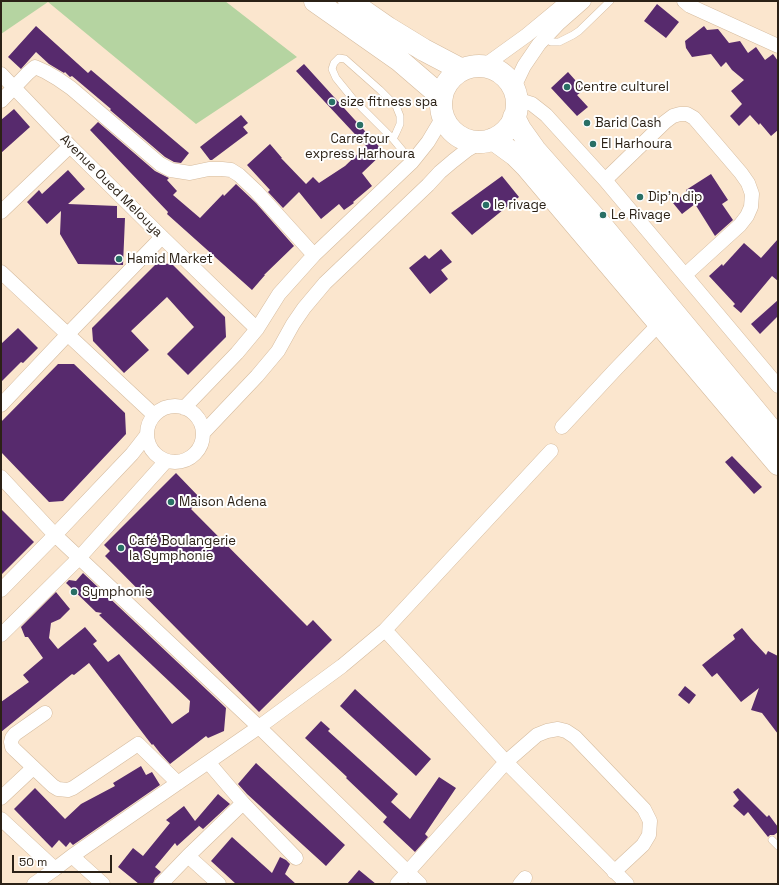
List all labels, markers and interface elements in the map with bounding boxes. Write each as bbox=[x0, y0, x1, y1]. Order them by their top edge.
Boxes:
place label: Centre culturel bbox=[575, 79, 669, 95]
marker: Centre culturel bbox=[562, 82, 572, 92]
place label: size fitness spa bbox=[340, 94, 438, 110]
marker: size fitness spa bbox=[327, 97, 337, 107]
place label: Barid Cash bbox=[595, 115, 661, 131]
marker: Barid Cash bbox=[582, 118, 592, 128]
marker: Carrefour express Harhoura bbox=[355, 120, 365, 130]
street label: Avenue Oued Melouya bbox=[56, 131, 166, 241]
place label: Carrefour express Harhoura bbox=[305, 131, 415, 162]
place label: El Harhoura bbox=[601, 136, 672, 152]
marker: El Harhoura bbox=[588, 139, 598, 149]
place label: Dip'n dip bbox=[648, 189, 702, 205]
marker: Dip'n dip bbox=[635, 192, 645, 202]
place label: le rivage bbox=[494, 197, 546, 213]
marker: le rivage bbox=[481, 200, 491, 210]
place label: Le Rivage bbox=[611, 207, 671, 223]
marker: Le Rivage bbox=[598, 210, 608, 220]
place label: Hamid Market bbox=[127, 251, 213, 267]
marker: Hamid Market bbox=[114, 254, 124, 264]
place label: Maison Adena bbox=[179, 494, 267, 510]
marker: Maison Adena bbox=[166, 497, 176, 507]
place label: Café Boulangerie la Symphonie bbox=[129, 533, 236, 564]
marker: Café Boulangerie la Symphonie bbox=[116, 543, 126, 553]
place label: Symphonie bbox=[82, 584, 152, 600]
marker: Symphonie bbox=[69, 587, 79, 597]
scale bar bbox=[14, 847, 114, 873]
text: 50 m bbox=[19, 854, 47, 870]

